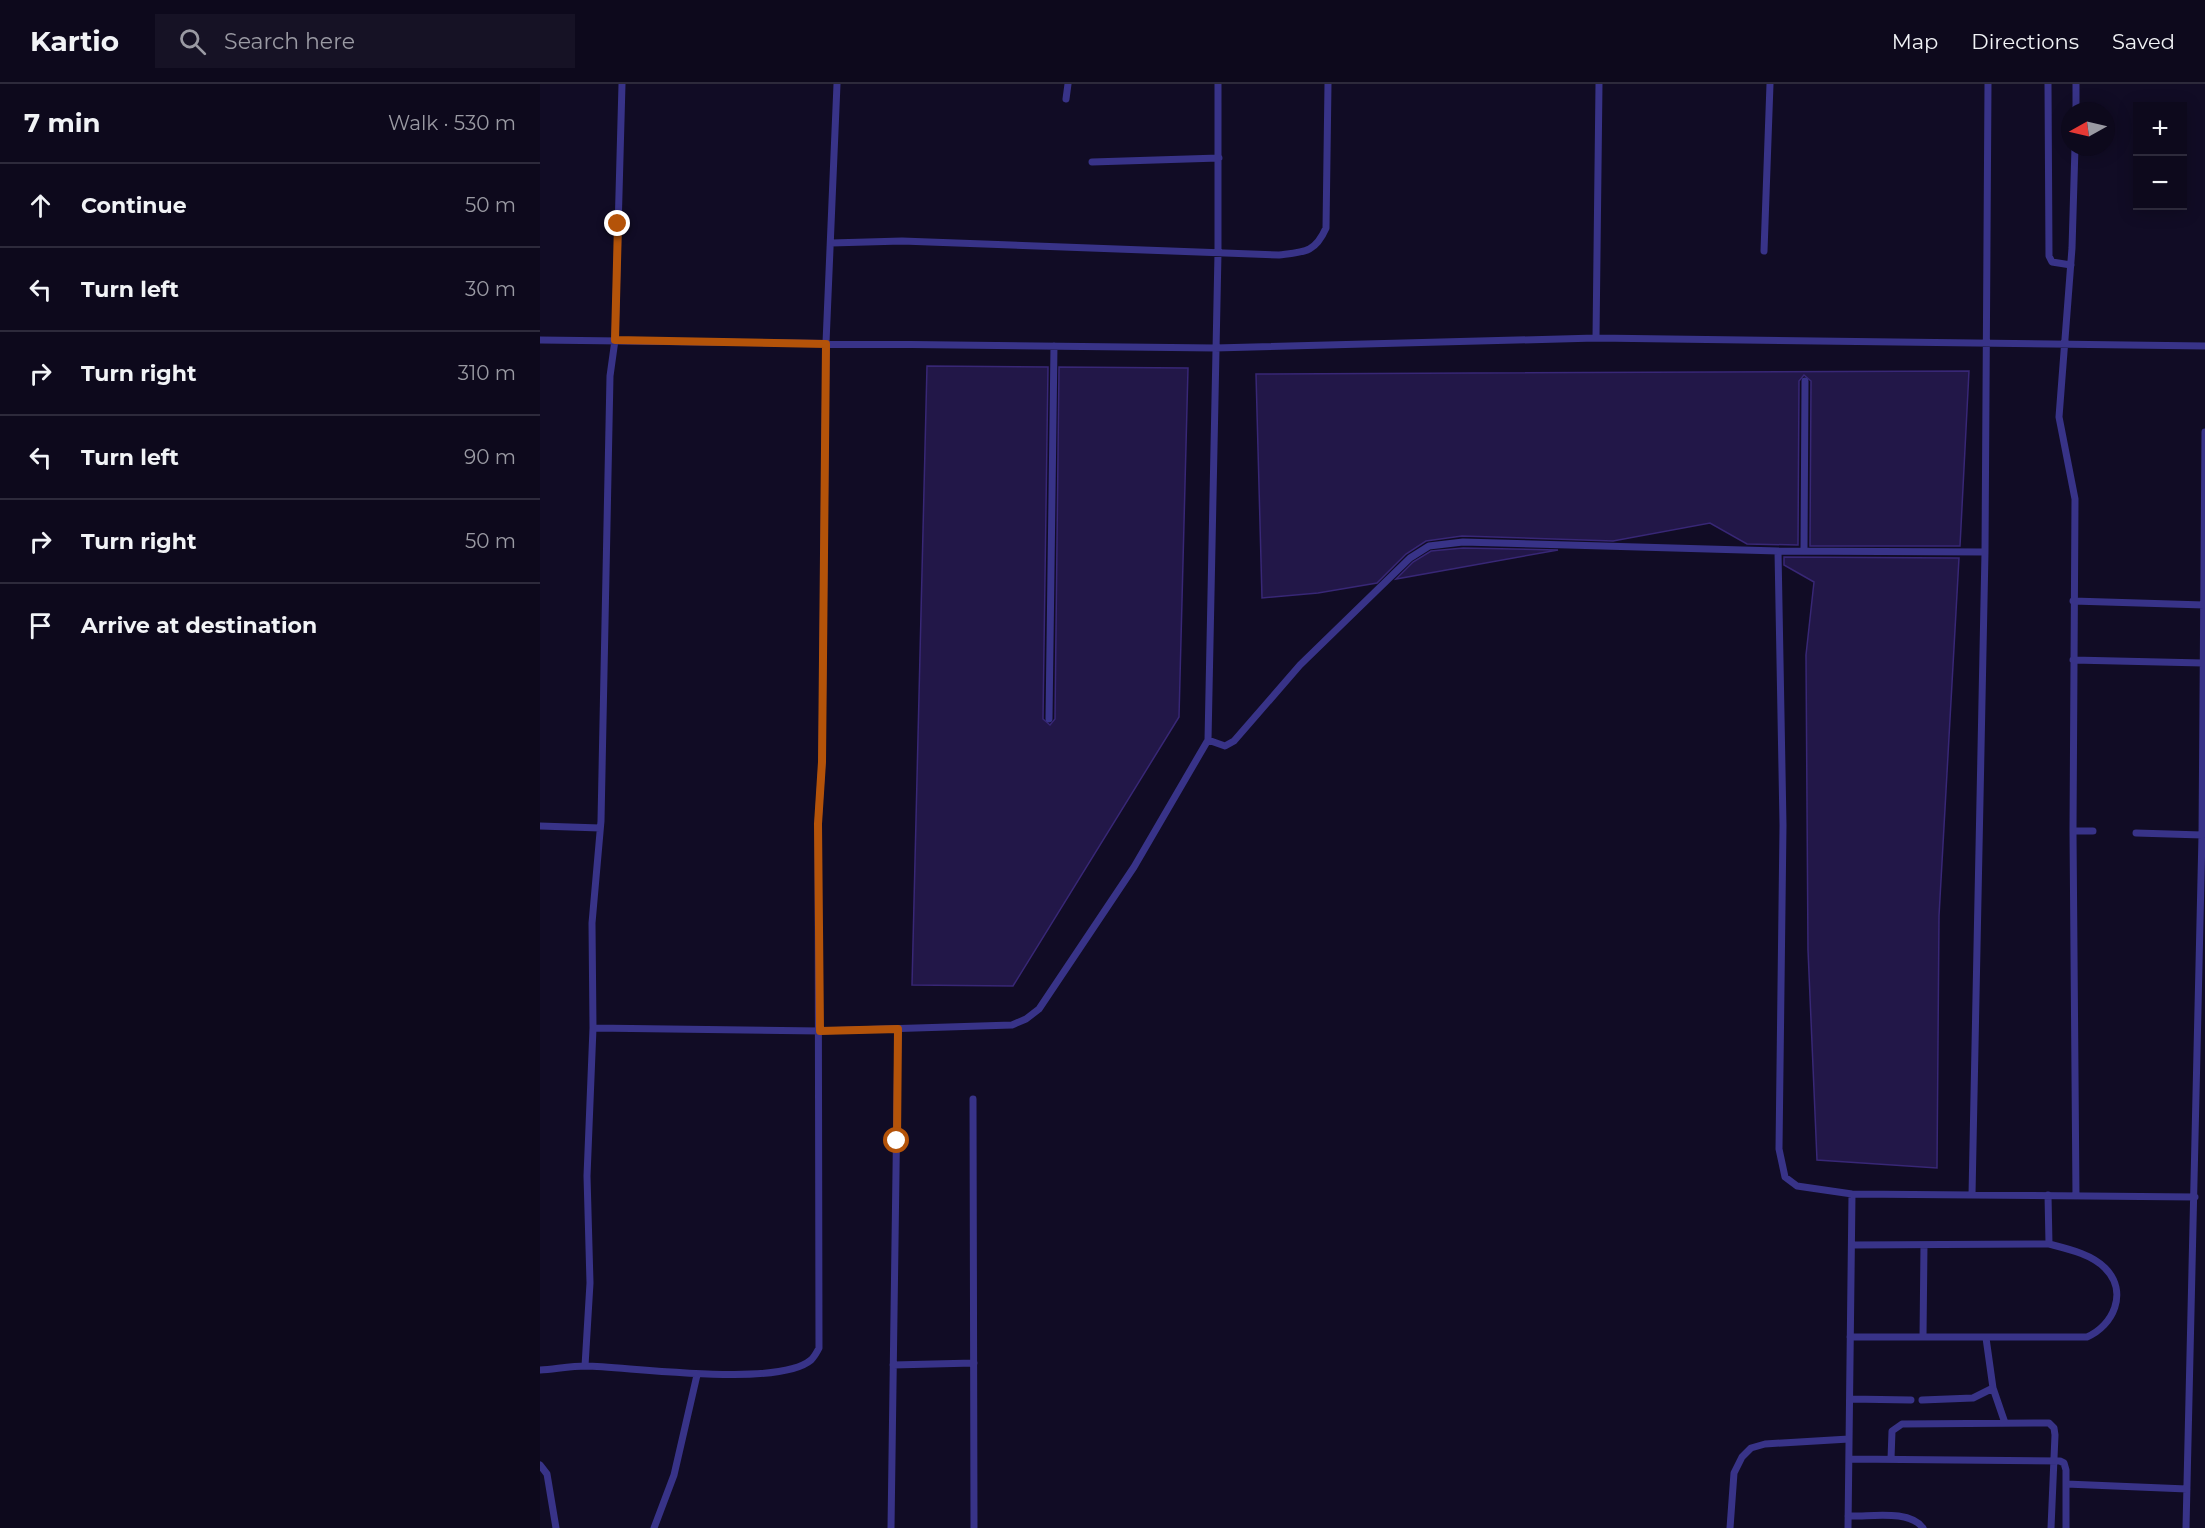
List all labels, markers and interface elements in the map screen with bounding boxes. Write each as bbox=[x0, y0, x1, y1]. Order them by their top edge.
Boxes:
search box bbox=[155, 14, 575, 68]
text: Kartio bbox=[30, 24, 119, 58]
icon: search bbox=[176, 25, 209, 58]
text: Search here bbox=[224, 28, 355, 55]
text: Map bbox=[1892, 29, 1938, 54]
text: Directions bbox=[1971, 29, 2079, 54]
text: Saved bbox=[2112, 29, 2175, 54]
north arrow bbox=[2061, 102, 2115, 156]
map controls bbox=[2133, 102, 2187, 210]
button: + bbox=[2133, 102, 2187, 156]
text: 7 min bbox=[24, 107, 101, 139]
text: Walk · 530 m bbox=[388, 111, 516, 135]
button: − bbox=[2133, 156, 2187, 210]
icon: ahead bbox=[24, 189, 57, 222]
text: Continue bbox=[81, 192, 187, 219]
text: 50 m bbox=[465, 193, 516, 217]
route end bbox=[604, 210, 630, 236]
icon: left bbox=[24, 273, 57, 306]
text: Turn left bbox=[81, 276, 179, 303]
text: 30 m bbox=[465, 277, 516, 301]
icon: right bbox=[24, 357, 57, 390]
text: Turn right bbox=[81, 360, 196, 387]
text: 310 m bbox=[458, 361, 516, 385]
icon: left bbox=[24, 441, 57, 474]
text: Turn left bbox=[81, 444, 179, 471]
text: 90 m bbox=[464, 445, 516, 469]
icon: right bbox=[24, 525, 57, 558]
text: Turn right bbox=[81, 528, 196, 555]
text: 50 m bbox=[465, 529, 516, 553]
icon: arrive bbox=[24, 609, 57, 642]
text: Arrive at destination bbox=[81, 612, 317, 639]
route start bbox=[883, 1127, 909, 1153]

